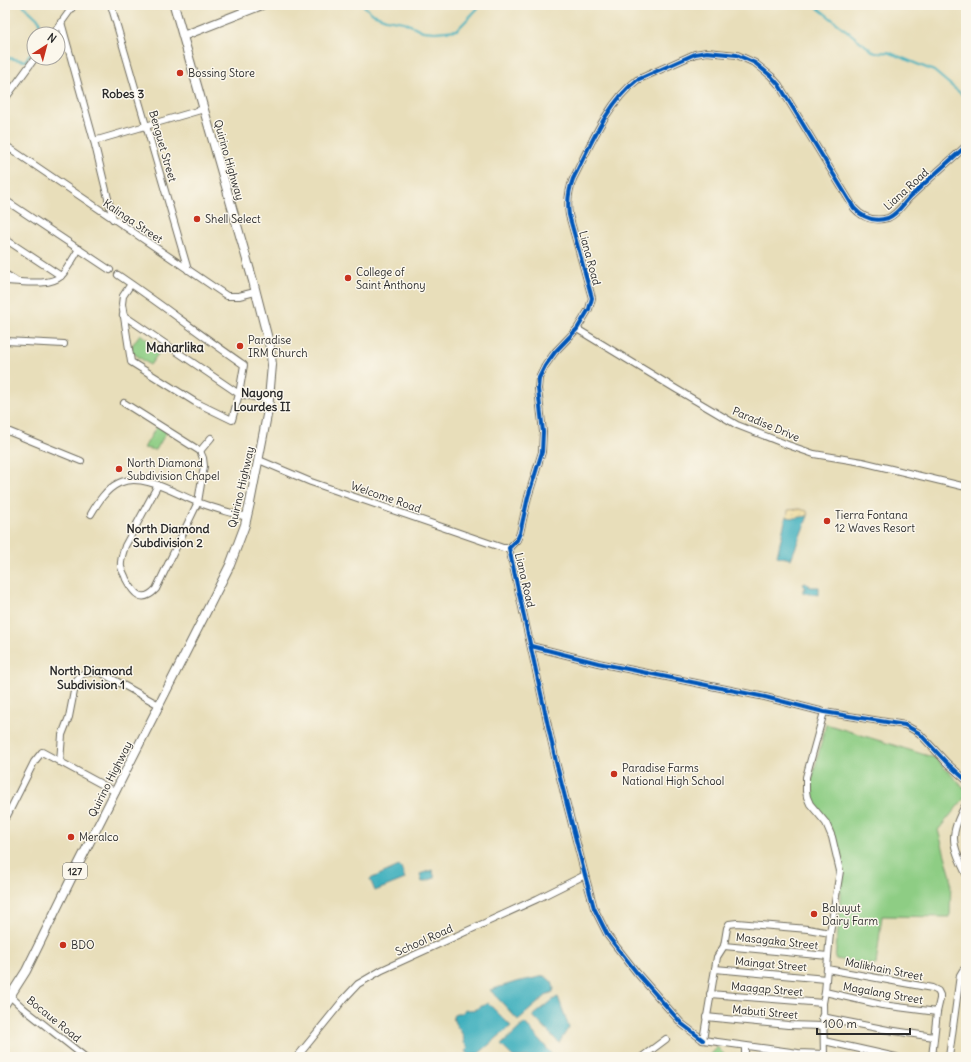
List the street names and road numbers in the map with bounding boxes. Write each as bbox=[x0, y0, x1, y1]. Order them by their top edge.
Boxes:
street label: Benguet Street bbox=[146, 109, 180, 184]
street label: Quirino Highway bbox=[211, 118, 247, 202]
street label: Liana Road bbox=[881, 165, 932, 213]
street label: Kalinga Street bbox=[101, 196, 166, 246]
street label: Liana Road bbox=[576, 229, 604, 287]
street label: Paradise Drive bbox=[730, 404, 802, 444]
street label: Quirino Highway bbox=[225, 445, 257, 529]
street label: Welcome Road bbox=[349, 478, 424, 516]
street label: Liana Road bbox=[512, 551, 538, 609]
street label: Quirino Highway bbox=[85, 739, 135, 819]
road number: 127 bbox=[63, 863, 87, 879]
street label: School Road bbox=[393, 921, 455, 959]
street label: Masagaka Street bbox=[735, 930, 819, 952]
street label: Maingat Street bbox=[734, 954, 808, 974]
street label: Malikhain Street bbox=[844, 955, 924, 983]
street label: Maagap Street bbox=[731, 979, 804, 999]
street label: Magalang Street bbox=[842, 979, 924, 1007]
street label: Bocaue Road bbox=[24, 993, 84, 1045]
street label: Mabuti Street bbox=[732, 1002, 799, 1022]

